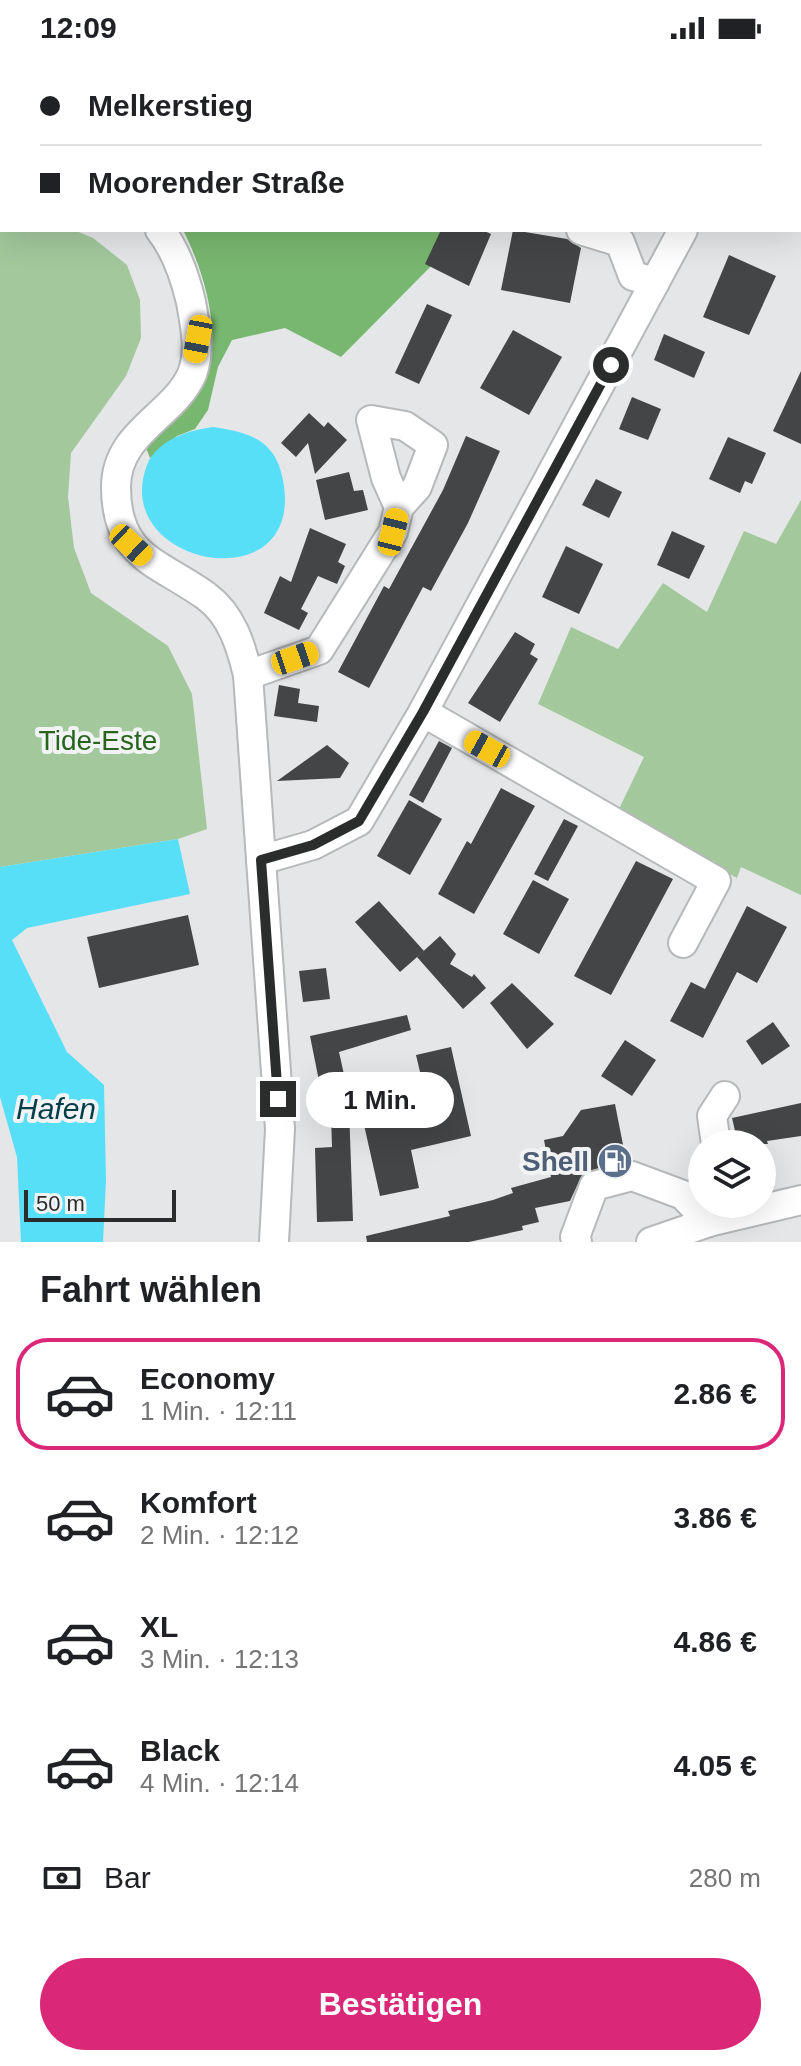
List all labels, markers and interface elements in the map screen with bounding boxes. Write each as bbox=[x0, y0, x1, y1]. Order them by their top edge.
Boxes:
text: 12:09 bbox=[40, 11, 117, 44]
text: Melkerstieg bbox=[88, 89, 253, 122]
text: Moorender Straße bbox=[88, 166, 345, 199]
car bbox=[182, 313, 214, 365]
route start bbox=[593, 347, 629, 383]
car bbox=[376, 506, 410, 558]
car bbox=[105, 520, 157, 570]
car bbox=[268, 639, 322, 677]
park label: Tide-Este bbox=[39, 725, 157, 756]
car bbox=[460, 727, 514, 771]
callout: 1 Min. bbox=[306, 1071, 454, 1127]
route end bbox=[260, 1081, 296, 1117]
text: 1 Min. bbox=[343, 1085, 417, 1115]
water label: Hafen bbox=[16, 1092, 96, 1125]
map controls bbox=[688, 1130, 776, 1218]
button: layers bbox=[688, 1130, 776, 1218]
fuel station icon: Shell bbox=[596, 1142, 634, 1180]
place label: Shell bbox=[522, 1146, 589, 1177]
scale bar bbox=[24, 1186, 176, 1222]
text: 50 m bbox=[36, 1191, 85, 1216]
text: Fahrt wählen bbox=[40, 1269, 262, 1310]
icon: car bbox=[44, 1358, 116, 1430]
text: Economy bbox=[140, 1362, 275, 1395]
text: 2.86 € bbox=[674, 1377, 757, 1410]
text: 1 Min. · 12:11 bbox=[140, 1396, 297, 1426]
icon: car bbox=[44, 1482, 116, 1554]
text: Komfort bbox=[140, 1486, 257, 1519]
text: 3.86 € bbox=[674, 1501, 757, 1534]
text: 2 Min. · 12:12 bbox=[140, 1520, 299, 1550]
icon: car bbox=[44, 1606, 116, 1678]
text: XL bbox=[140, 1610, 178, 1643]
text: 4.86 € bbox=[674, 1625, 757, 1658]
text: 3 Min. · 12:13 bbox=[140, 1644, 299, 1674]
icon: car bbox=[44, 1730, 116, 1802]
text: Black bbox=[140, 1734, 220, 1767]
text: 4.05 € bbox=[674, 1749, 757, 1782]
text: 4 Min. · 12:14 bbox=[140, 1768, 299, 1798]
icon: cash bbox=[40, 1856, 84, 1900]
text: Bar bbox=[104, 1861, 151, 1894]
text: 280 m bbox=[689, 1863, 761, 1893]
button: Bestätigen bbox=[40, 1958, 761, 2050]

